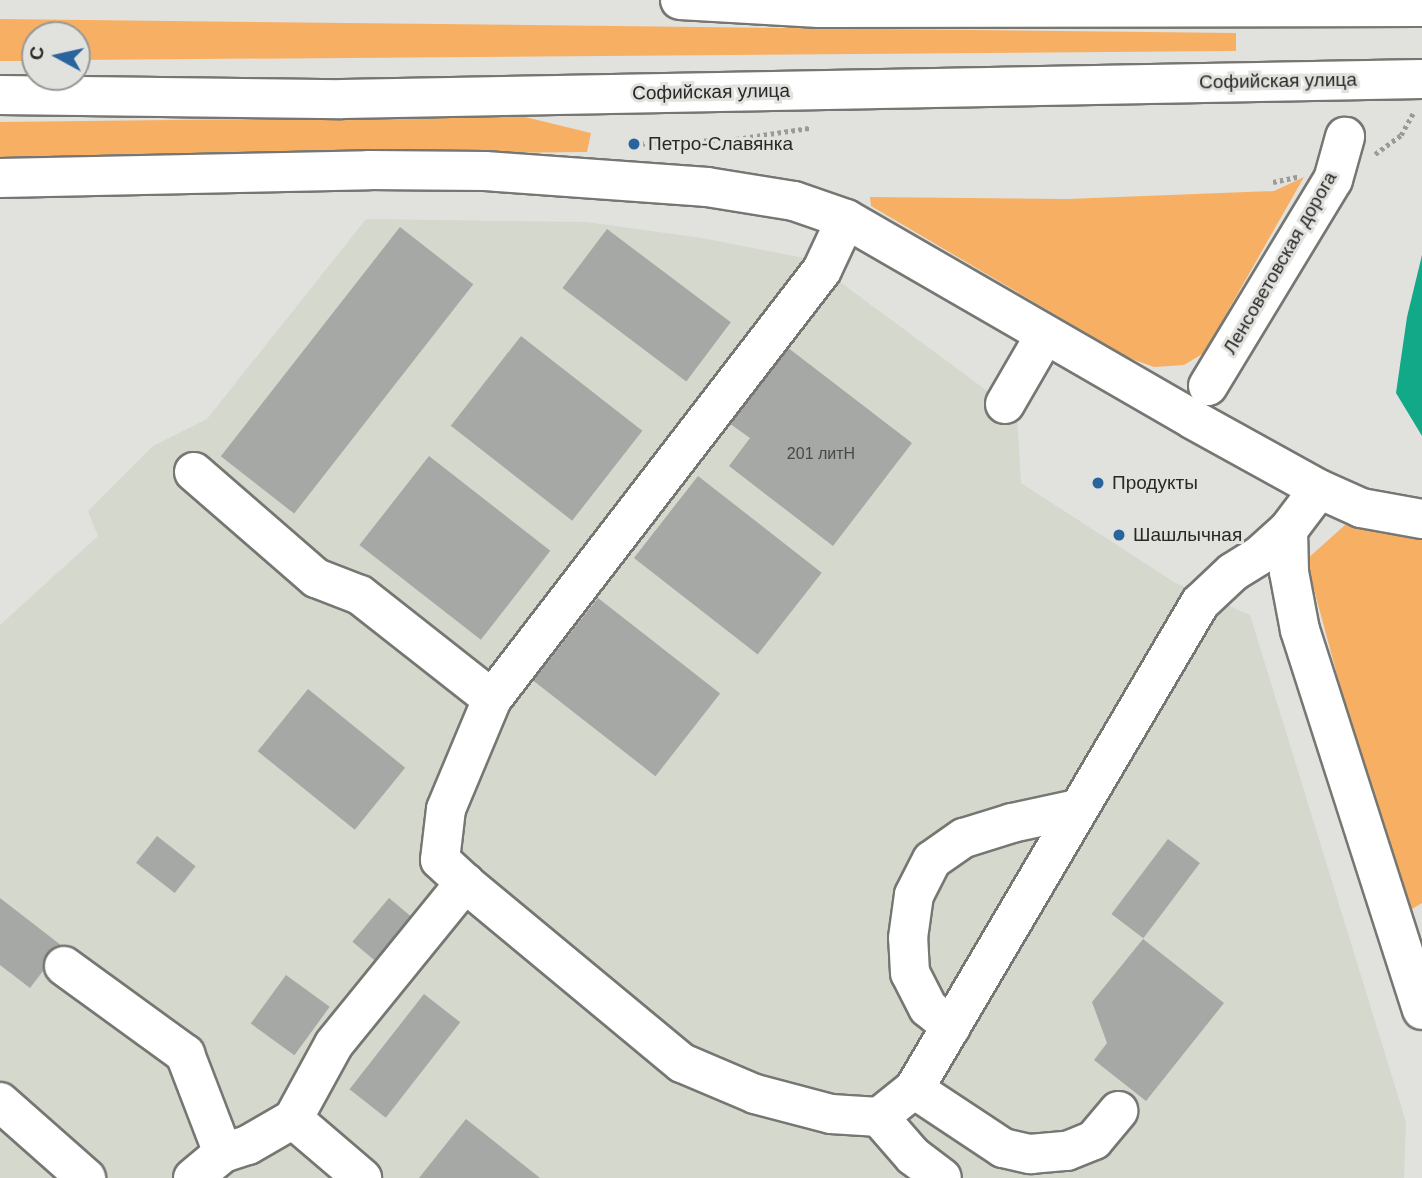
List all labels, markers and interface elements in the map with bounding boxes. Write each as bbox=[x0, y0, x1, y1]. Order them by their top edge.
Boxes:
north arrow bbox=[21, 21, 91, 91]
text: С bbox=[25, 45, 48, 62]
street label: Софийская улица bbox=[1199, 68, 1357, 94]
street label: Софийская улица bbox=[632, 79, 790, 105]
place label: Петро-Славянка bbox=[648, 133, 793, 155]
marker: Петро-Славянка bbox=[626, 136, 642, 152]
street label: Ленсоветовская дорога bbox=[1218, 168, 1342, 358]
house number: 201 литН bbox=[787, 444, 855, 464]
place label: Продукты bbox=[1112, 472, 1198, 494]
marker: Продукты bbox=[1090, 475, 1106, 491]
place label: Шашлычная bbox=[1133, 524, 1242, 546]
marker: Шашлычная bbox=[1111, 527, 1127, 543]

